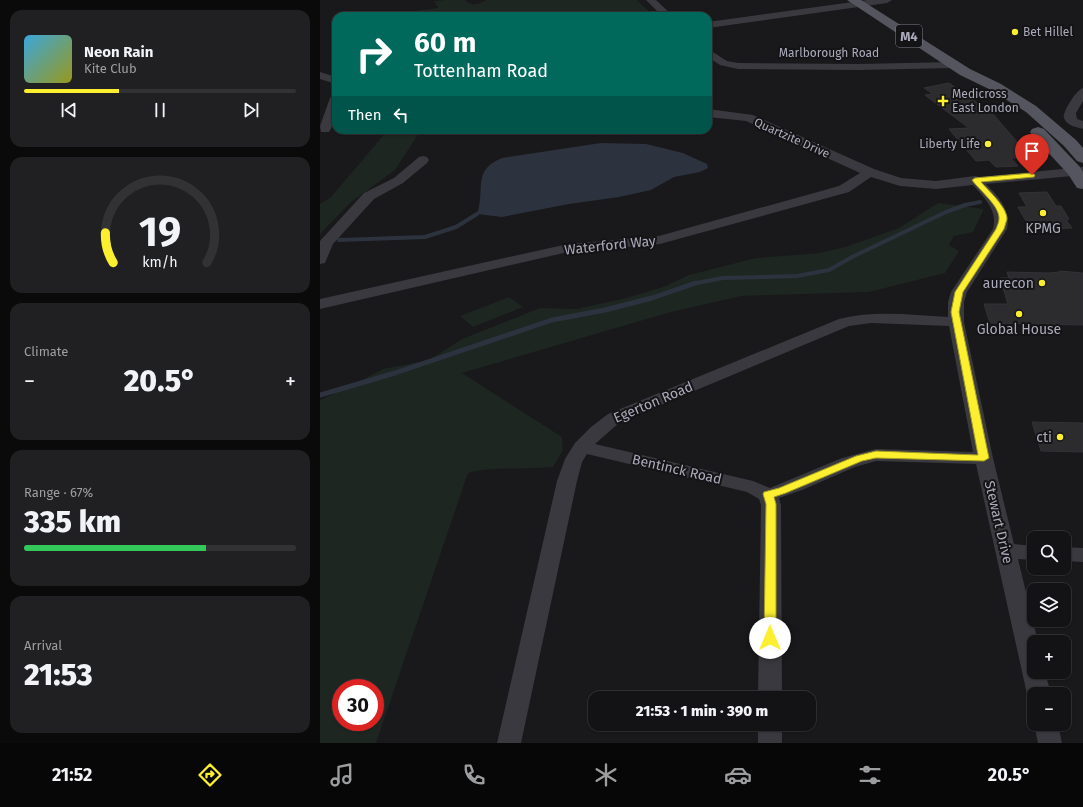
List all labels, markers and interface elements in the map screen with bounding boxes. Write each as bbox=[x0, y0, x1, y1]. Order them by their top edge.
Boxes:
road number: M4 bbox=[896, 25, 922, 47]
place label: Bet Hillel bbox=[1023, 25, 1073, 39]
text: 60 m bbox=[414, 26, 476, 59]
marker: Bet Hillel bbox=[1010, 27, 1020, 37]
icon: right bbox=[348, 28, 400, 80]
text: Neon Rain bbox=[84, 43, 153, 61]
street label: Marlborough Road bbox=[779, 46, 879, 60]
text: Tottenham Road bbox=[414, 60, 548, 82]
text: Kite Club bbox=[84, 61, 137, 76]
place label: Medicross East London bbox=[952, 87, 1019, 115]
marker: Medicross East London bbox=[937, 95, 949, 107]
icon: previous bbox=[58, 99, 80, 121]
icon: pause bbox=[149, 99, 171, 121]
icon: next bbox=[240, 99, 262, 121]
icon: left bbox=[390, 104, 412, 126]
text: Then bbox=[348, 106, 382, 124]
street label: Quartzite Drive bbox=[752, 115, 832, 161]
pin bbox=[1015, 134, 1049, 175]
place label: Liberty Life bbox=[919, 137, 980, 151]
marker: Liberty Life bbox=[983, 139, 993, 149]
icon: arrive bbox=[1021, 140, 1043, 162]
text: 19 bbox=[139, 207, 181, 257]
marker: KPMG bbox=[1038, 208, 1048, 218]
place label: KPMG bbox=[1025, 220, 1061, 237]
street label: Waterford Way bbox=[563, 232, 657, 259]
text: km/h bbox=[142, 253, 178, 270]
place label: aurecon bbox=[983, 275, 1034, 292]
marker: aurecon bbox=[1037, 278, 1047, 288]
marker: Global House bbox=[1014, 309, 1024, 319]
place label: Global House bbox=[977, 321, 1061, 338]
text: Climate bbox=[24, 344, 68, 359]
text: 20.5° bbox=[124, 363, 196, 399]
text: − bbox=[24, 368, 35, 395]
text: + bbox=[285, 368, 296, 395]
street label: Egerton Road bbox=[611, 378, 695, 427]
place label: cti bbox=[1036, 429, 1052, 446]
marker: cti bbox=[1055, 432, 1065, 442]
street label: Bentinck Road bbox=[630, 451, 723, 488]
street label: Stewart Drive bbox=[981, 479, 1016, 565]
text: Range · 67% bbox=[24, 485, 93, 500]
text: 335 km bbox=[24, 504, 121, 540]
map controls bbox=[1027, 531, 1071, 731]
button: search bbox=[1027, 531, 1071, 575]
button: layers bbox=[1027, 583, 1071, 627]
position arrow bbox=[749, 617, 791, 659]
button: + bbox=[1027, 635, 1071, 679]
text: Arrival bbox=[24, 638, 62, 653]
text: 21:53 bbox=[24, 657, 93, 693]
speed limit sign: 30 bbox=[332, 679, 384, 731]
button: − bbox=[1027, 687, 1071, 731]
text: 21:53 · 1 min · 390 m bbox=[636, 702, 768, 720]
icon: directions bbox=[196, 761, 224, 789]
icon: music bbox=[328, 761, 356, 789]
icon: phone bbox=[460, 761, 488, 789]
icon: climate bbox=[592, 761, 620, 789]
icon: car bbox=[724, 761, 752, 789]
icon: filters bbox=[856, 761, 884, 789]
text: 21:52 bbox=[52, 764, 92, 786]
text: 20.5° bbox=[988, 764, 1031, 786]

